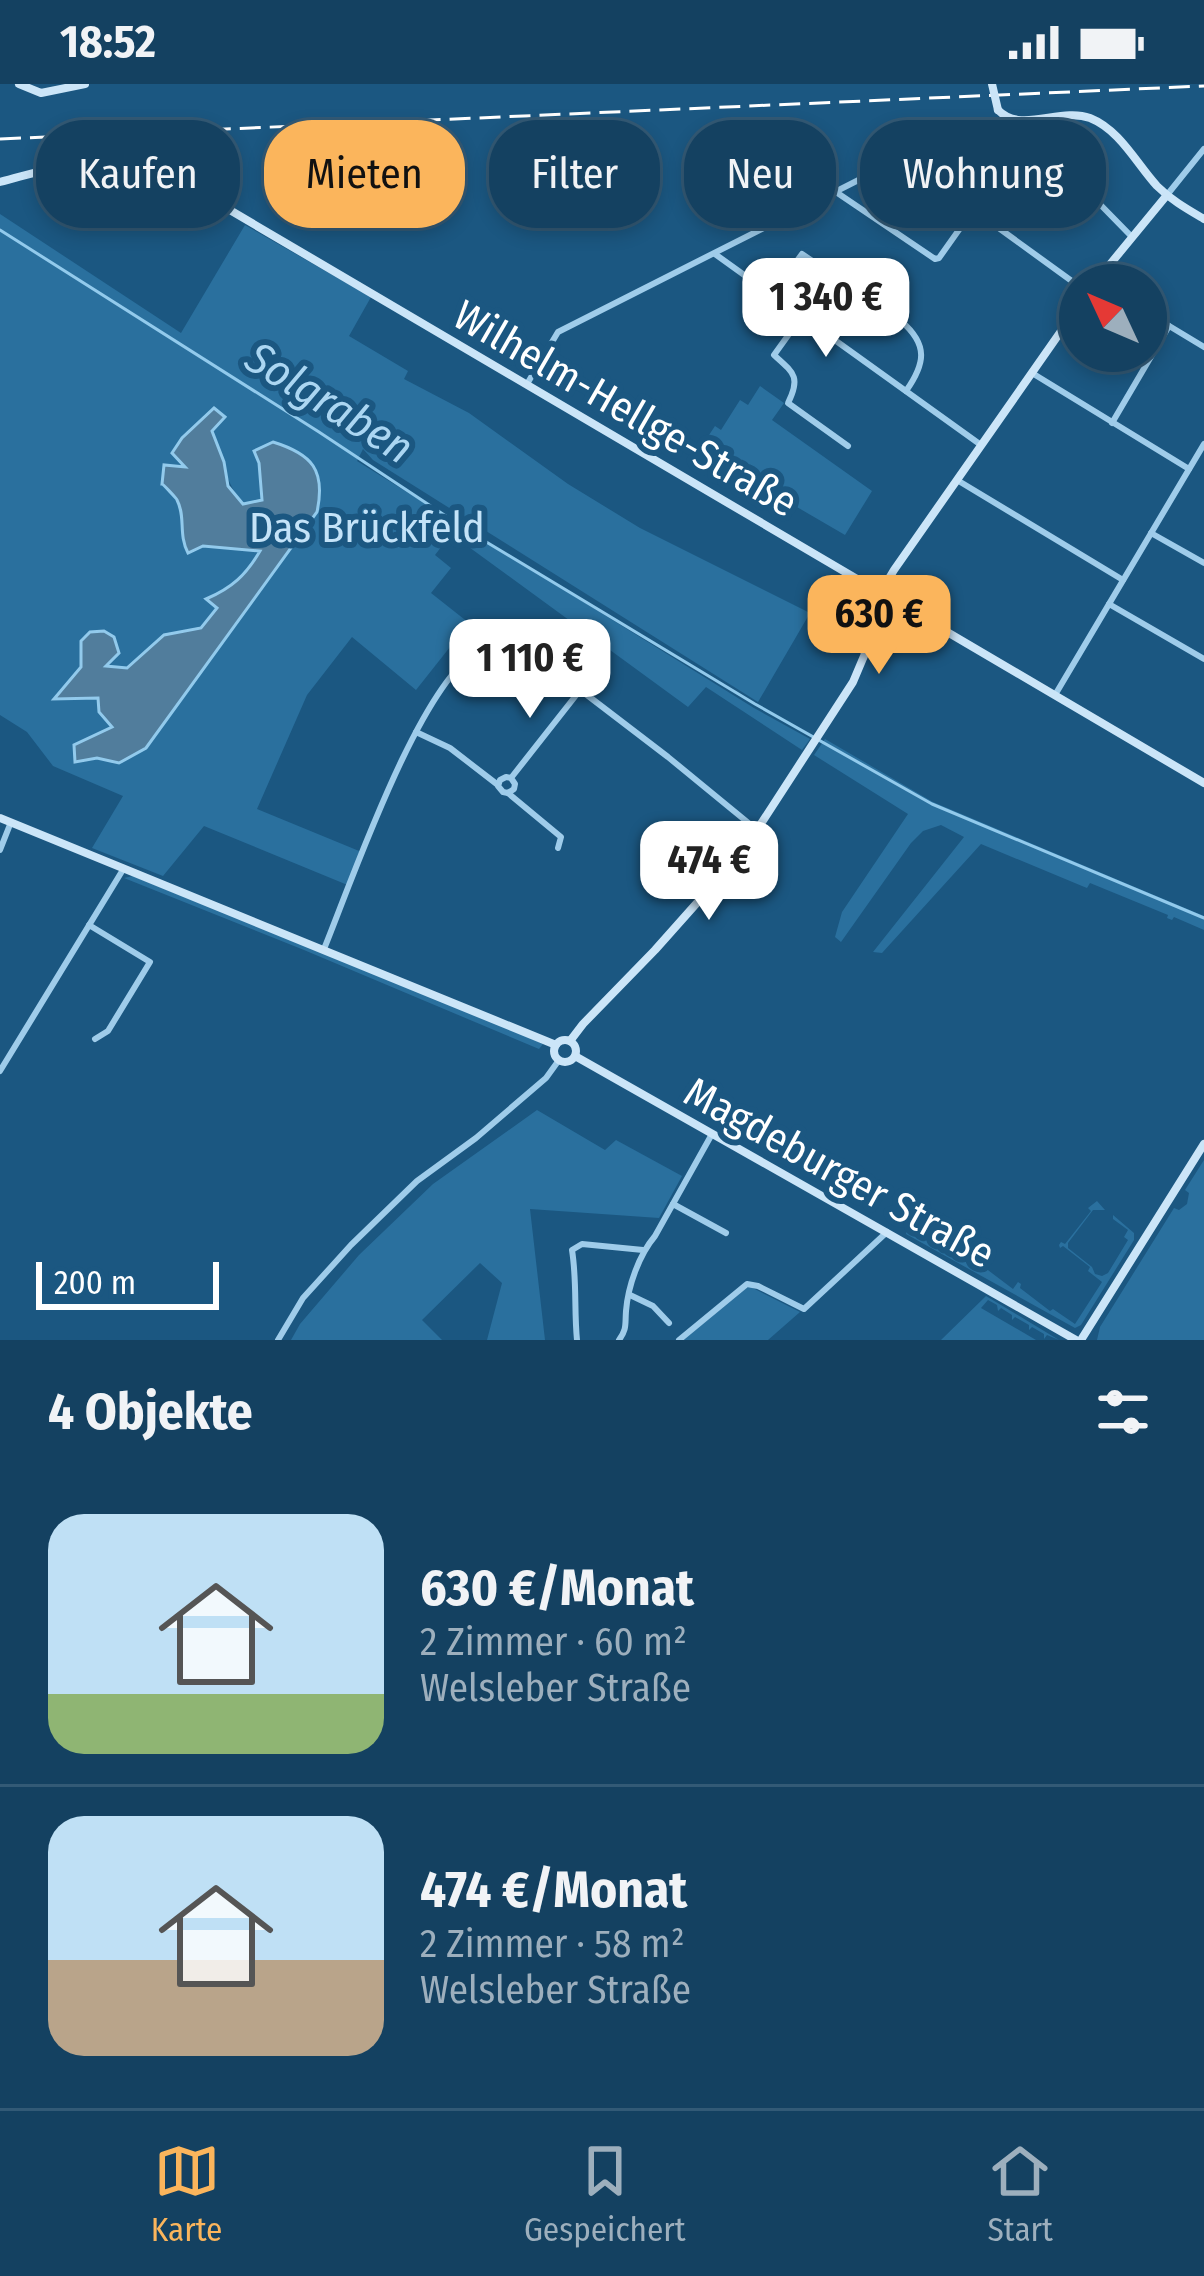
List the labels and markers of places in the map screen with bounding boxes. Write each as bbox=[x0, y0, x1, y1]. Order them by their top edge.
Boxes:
pin: 1 340 € bbox=[715, 258, 937, 360]
pin: 630 € bbox=[795, 575, 963, 677]
pin: 1 110 € bbox=[419, 619, 641, 721]
pin: 474 € bbox=[625, 821, 793, 923]

